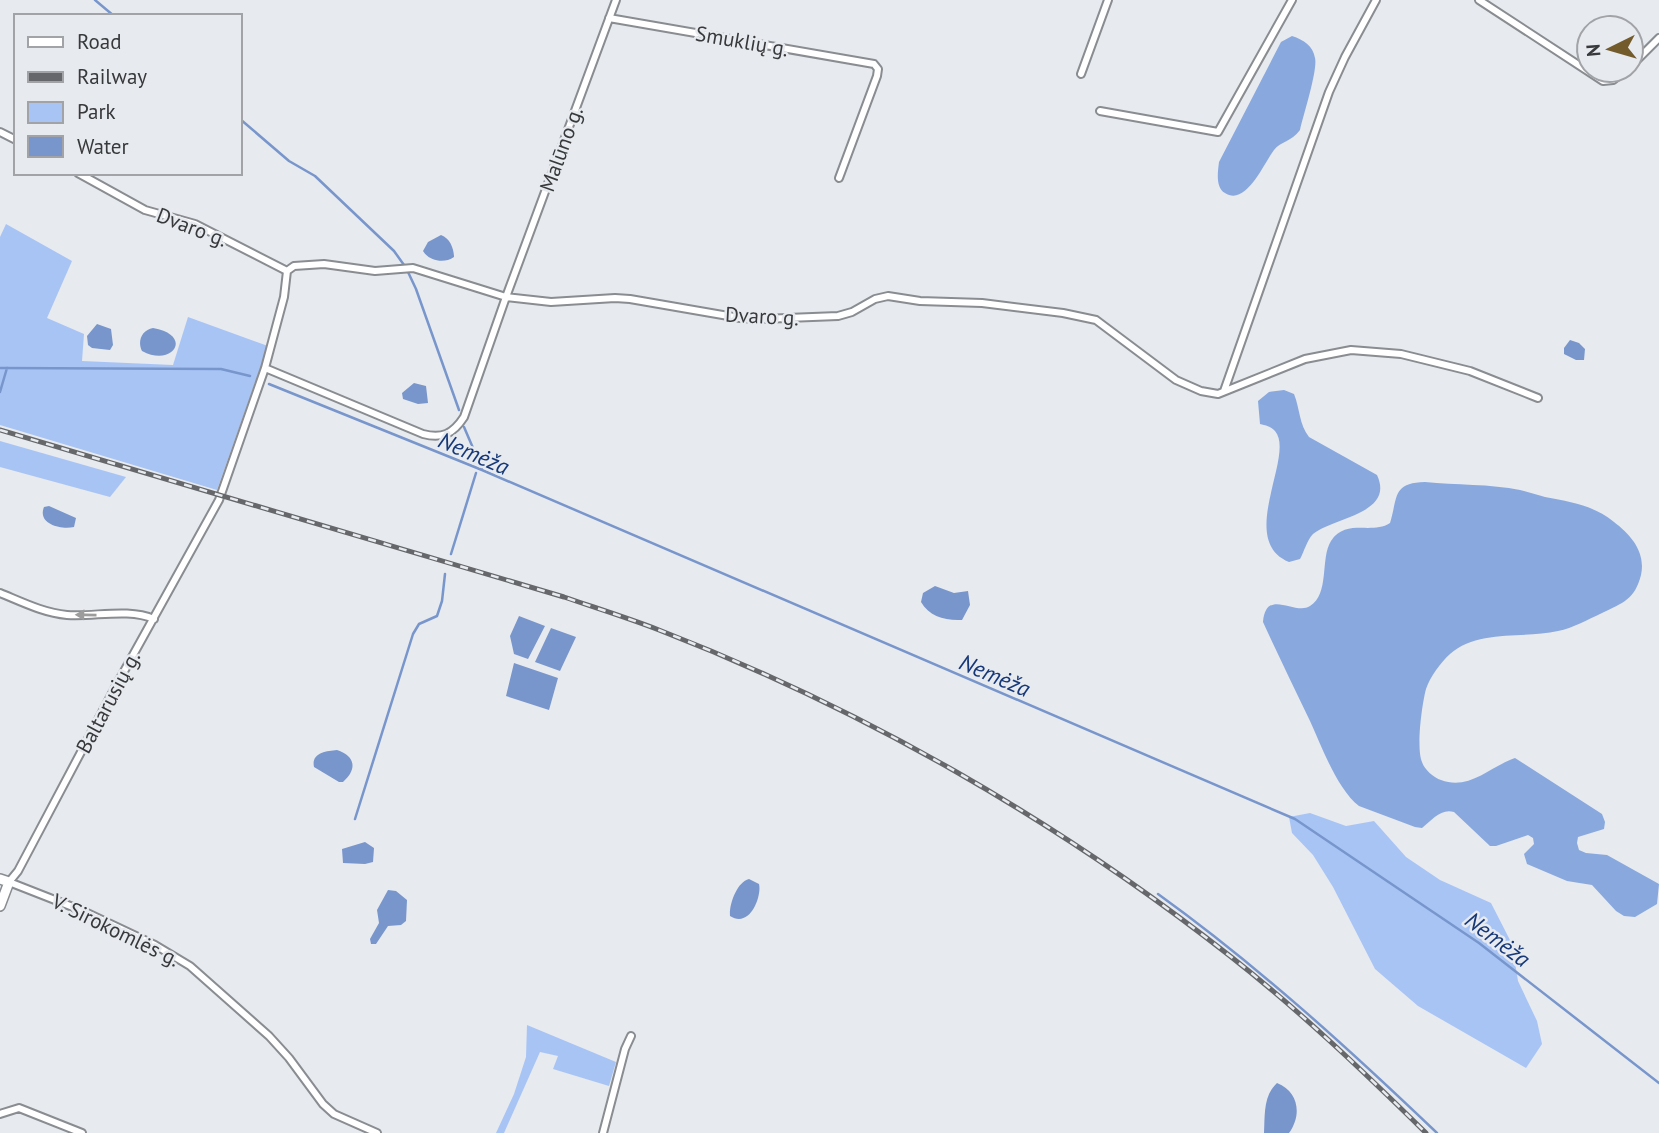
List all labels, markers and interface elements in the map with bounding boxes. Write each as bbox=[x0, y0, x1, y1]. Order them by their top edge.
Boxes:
legend bbox=[14, 14, 242, 175]
north arrow bbox=[1575, 14, 1645, 84]
street label: Smuklių g. bbox=[693, 20, 791, 62]
text: Road bbox=[77, 28, 121, 55]
text: N bbox=[1581, 43, 1606, 58]
text: Railway bbox=[77, 63, 147, 90]
text: Park bbox=[77, 98, 116, 125]
street label: Malūno g. bbox=[533, 103, 589, 195]
text: Water bbox=[77, 133, 129, 160]
street label: Dvaro g. bbox=[153, 201, 231, 253]
street label: Dvaro g. bbox=[724, 301, 800, 331]
water label: Nemėža bbox=[434, 425, 514, 481]
one-way arrow bbox=[75, 609, 97, 621]
street label: Baltarusių g. bbox=[70, 646, 146, 758]
water label: Nemėža bbox=[955, 647, 1035, 703]
street label: V. Sirokomlės g. bbox=[47, 887, 184, 973]
water label: Nemėža bbox=[1460, 905, 1536, 973]

